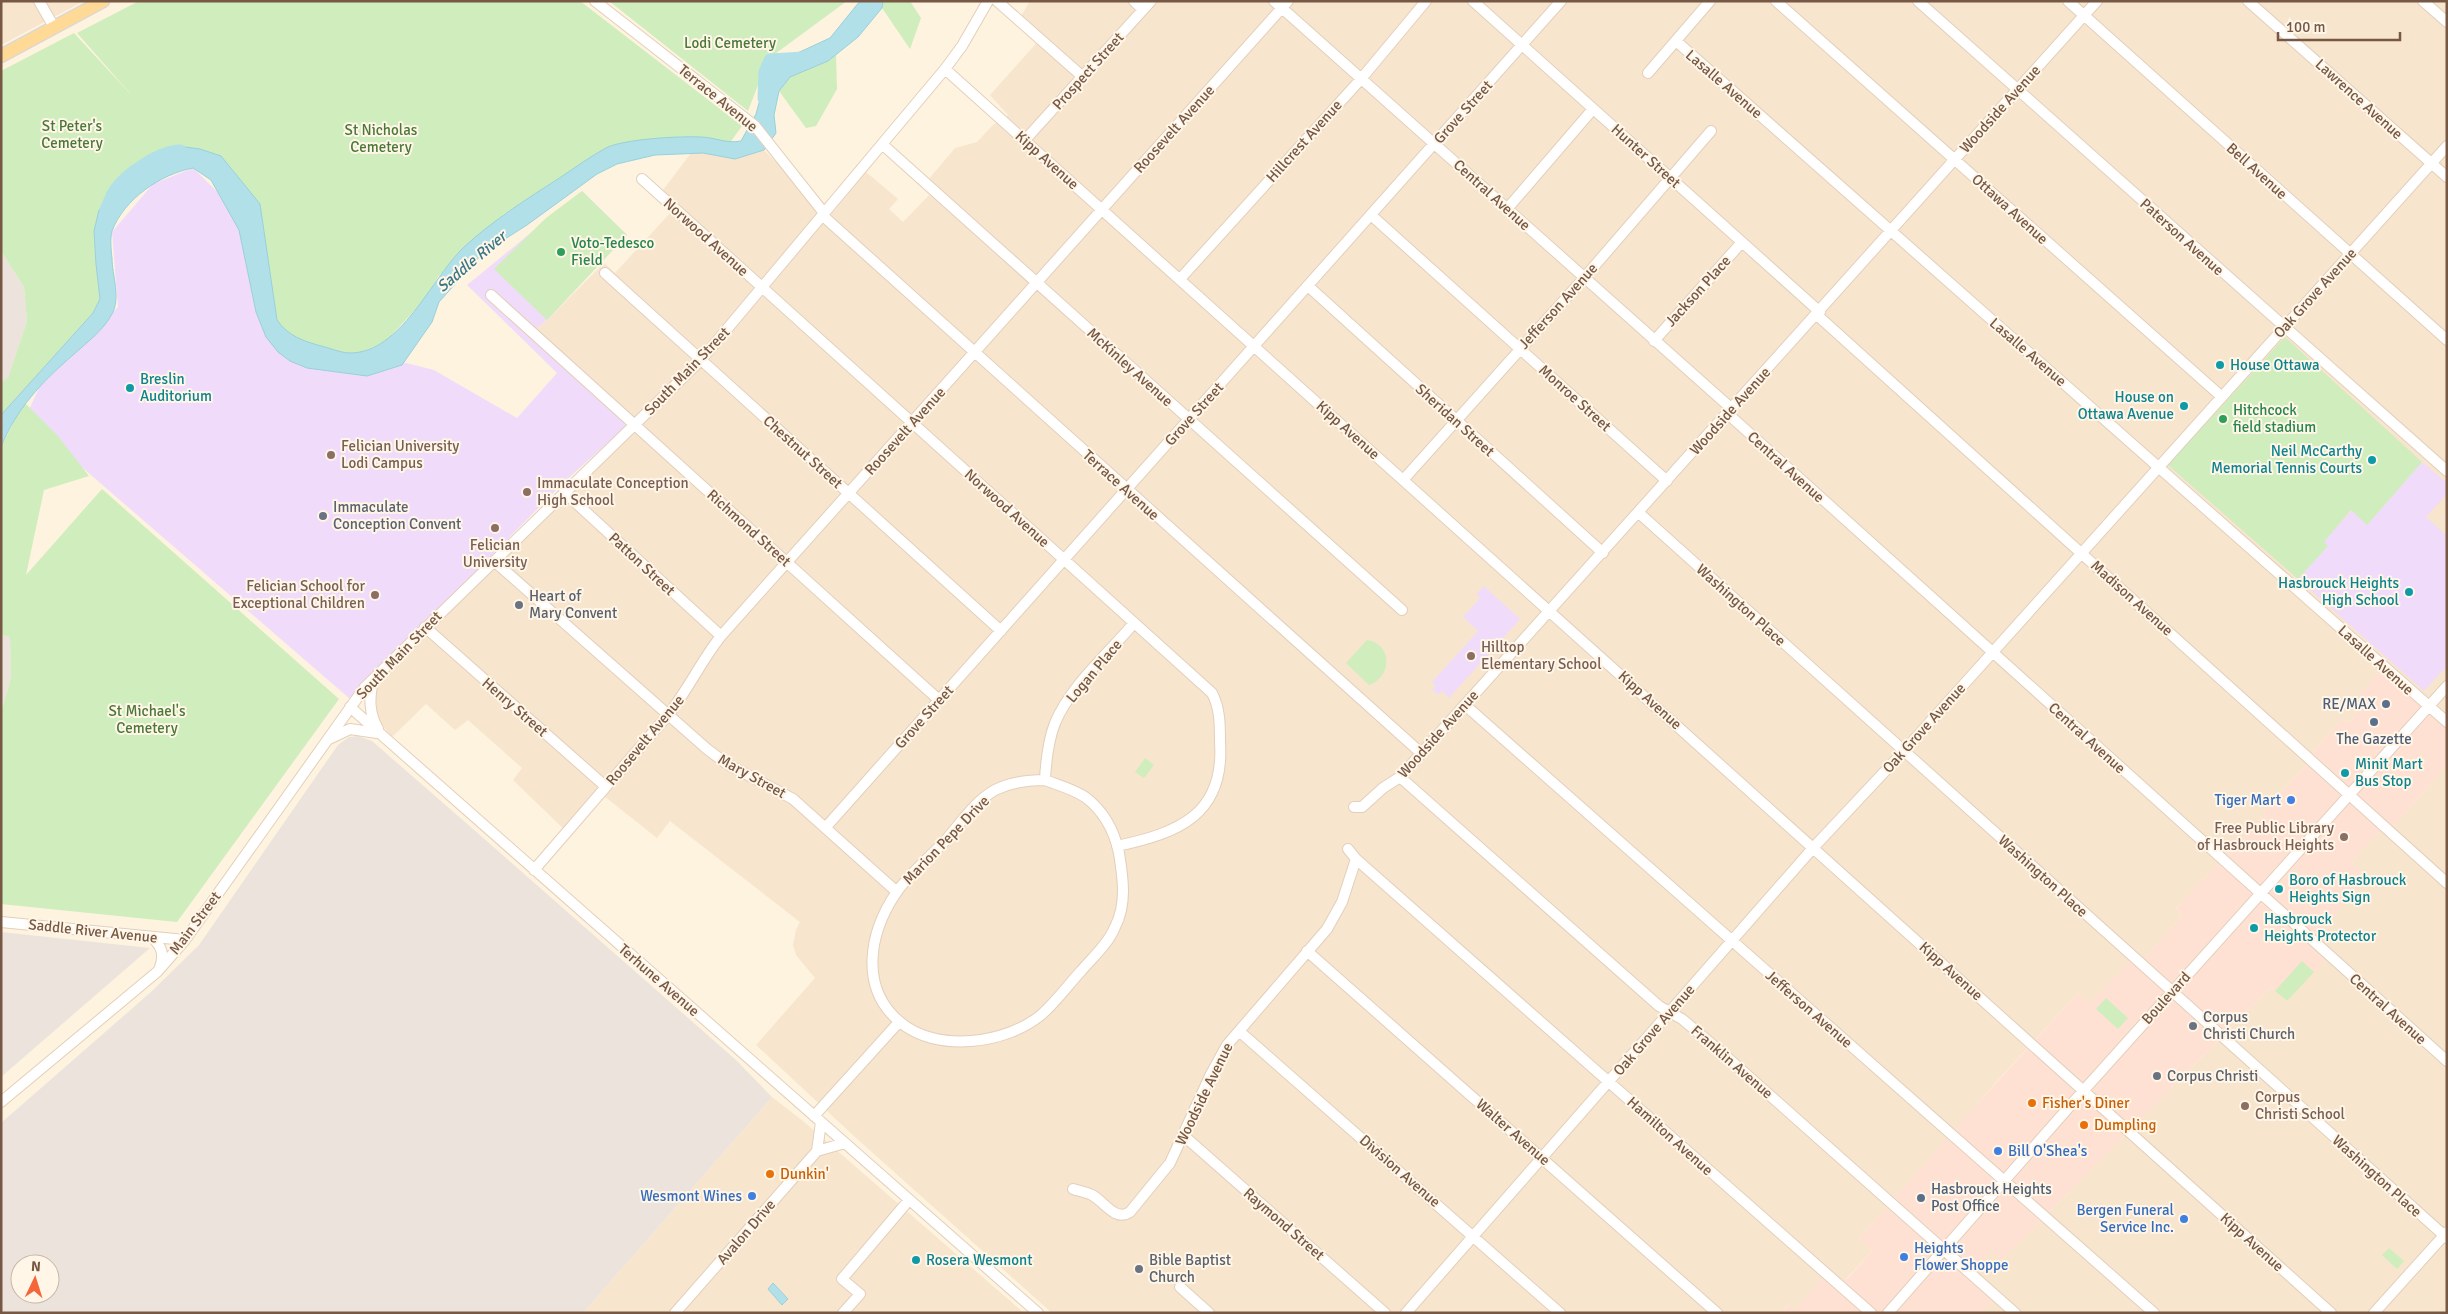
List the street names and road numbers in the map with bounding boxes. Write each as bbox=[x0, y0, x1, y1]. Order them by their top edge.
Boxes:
street label: Prospect Street bbox=[1049, 29, 1127, 113]
street label: Lasalle Avenue bbox=[1682, 46, 1766, 122]
street label: Lawrence Avenue bbox=[2312, 55, 2406, 143]
street label: Terrace Avenue bbox=[675, 61, 761, 135]
street label: Woodside Avenue bbox=[1956, 61, 2044, 157]
street label: Grove Street bbox=[1430, 77, 1496, 147]
street label: Roosevelt Avenue bbox=[1130, 81, 1218, 177]
street label: Hillcrest Avenue bbox=[1262, 96, 1346, 186]
street label: Hunter Street bbox=[1608, 120, 1684, 192]
street label: Kipp Avenue bbox=[1012, 127, 1082, 193]
street label: Bell Avenue bbox=[2223, 139, 2291, 203]
street label: Central Avenue bbox=[1450, 156, 1534, 234]
street label: Ottawa Avenue bbox=[1968, 170, 2052, 248]
street label: Norwood Avenue bbox=[660, 194, 752, 280]
street label: Paterson Avenue bbox=[2136, 195, 2228, 279]
street label: Oak Grove Avenue bbox=[2270, 244, 2360, 342]
street label: Jackson Place bbox=[1661, 252, 1735, 330]
street label: Jefferson Avenue bbox=[1515, 259, 1601, 353]
street label: Lasalle Avenue bbox=[1986, 314, 2070, 390]
street label: South Main Street bbox=[640, 323, 734, 419]
street label: McKinley Avenue bbox=[1083, 324, 1177, 410]
street label: Monroe Street bbox=[1535, 361, 1615, 435]
street label: Woodside Avenue bbox=[1686, 363, 1774, 459]
street label: Grove Street bbox=[1161, 379, 1227, 449]
street label: Sheridan Street bbox=[1412, 380, 1498, 460]
street label: Roosevelt Avenue bbox=[861, 383, 949, 479]
street label: Kipp Avenue bbox=[1313, 397, 1383, 463]
street label: Chestnut Street bbox=[760, 412, 846, 492]
street label: Central Avenue bbox=[1744, 428, 1828, 506]
street label: Terrace Avenue bbox=[1079, 446, 1163, 524]
street label: Norwood Avenue bbox=[961, 465, 1053, 551]
street label: Richmond Street bbox=[703, 486, 795, 570]
street label: Patton Street bbox=[605, 529, 679, 599]
street label: Madison Avenue bbox=[2087, 556, 2177, 640]
street label: Washington Place bbox=[1693, 560, 1789, 650]
street label: South Main Street bbox=[352, 607, 446, 703]
street label: Lasalle Avenue bbox=[2334, 621, 2418, 699]
street label: Logan Place bbox=[1062, 636, 1126, 706]
street label: Kipp Avenue bbox=[1615, 667, 1685, 733]
street label: Henry Street bbox=[478, 674, 552, 740]
street label: Oak Grove Avenue bbox=[1879, 679, 1969, 777]
street label: Grove Street bbox=[891, 682, 957, 752]
street label: Woodside Avenue bbox=[1394, 686, 1482, 782]
street label: Roosevelt Avenue bbox=[602, 691, 688, 789]
street label: Central Avenue bbox=[2045, 699, 2129, 777]
street label: Mary Street bbox=[715, 750, 789, 802]
street label: Marion Pepe Drive bbox=[899, 792, 993, 888]
street label: Washington Place bbox=[1995, 831, 2091, 921]
street label: Main Street bbox=[165, 888, 225, 958]
street label: Saddle River Avenue bbox=[28, 915, 158, 947]
street label: Kipp Avenue bbox=[1916, 938, 1986, 1004]
street label: Terhune Avenue bbox=[615, 940, 703, 1020]
street label: Jefferson Avenue bbox=[1762, 966, 1856, 1052]
street label: Boulevard bbox=[2138, 968, 2194, 1028]
street label: Central Avenue bbox=[2346, 970, 2430, 1048]
street label: Oak Grove Avenue bbox=[1609, 981, 1699, 1079]
street label: Franklin Avenue bbox=[1687, 1021, 1777, 1103]
street label: Woodside Avenue bbox=[1171, 1040, 1237, 1148]
street label: Hamilton Avenue bbox=[1623, 1093, 1717, 1179]
street label: Walter Avenue bbox=[1472, 1095, 1554, 1169]
street label: Division Avenue bbox=[1356, 1131, 1444, 1211]
street label: Washington Place bbox=[2329, 1131, 2425, 1221]
street label: Raymond Street bbox=[1240, 1184, 1328, 1264]
street label: Avalon Drive bbox=[713, 1196, 779, 1268]
street label: Kipp Avenue bbox=[2217, 1209, 2287, 1275]

